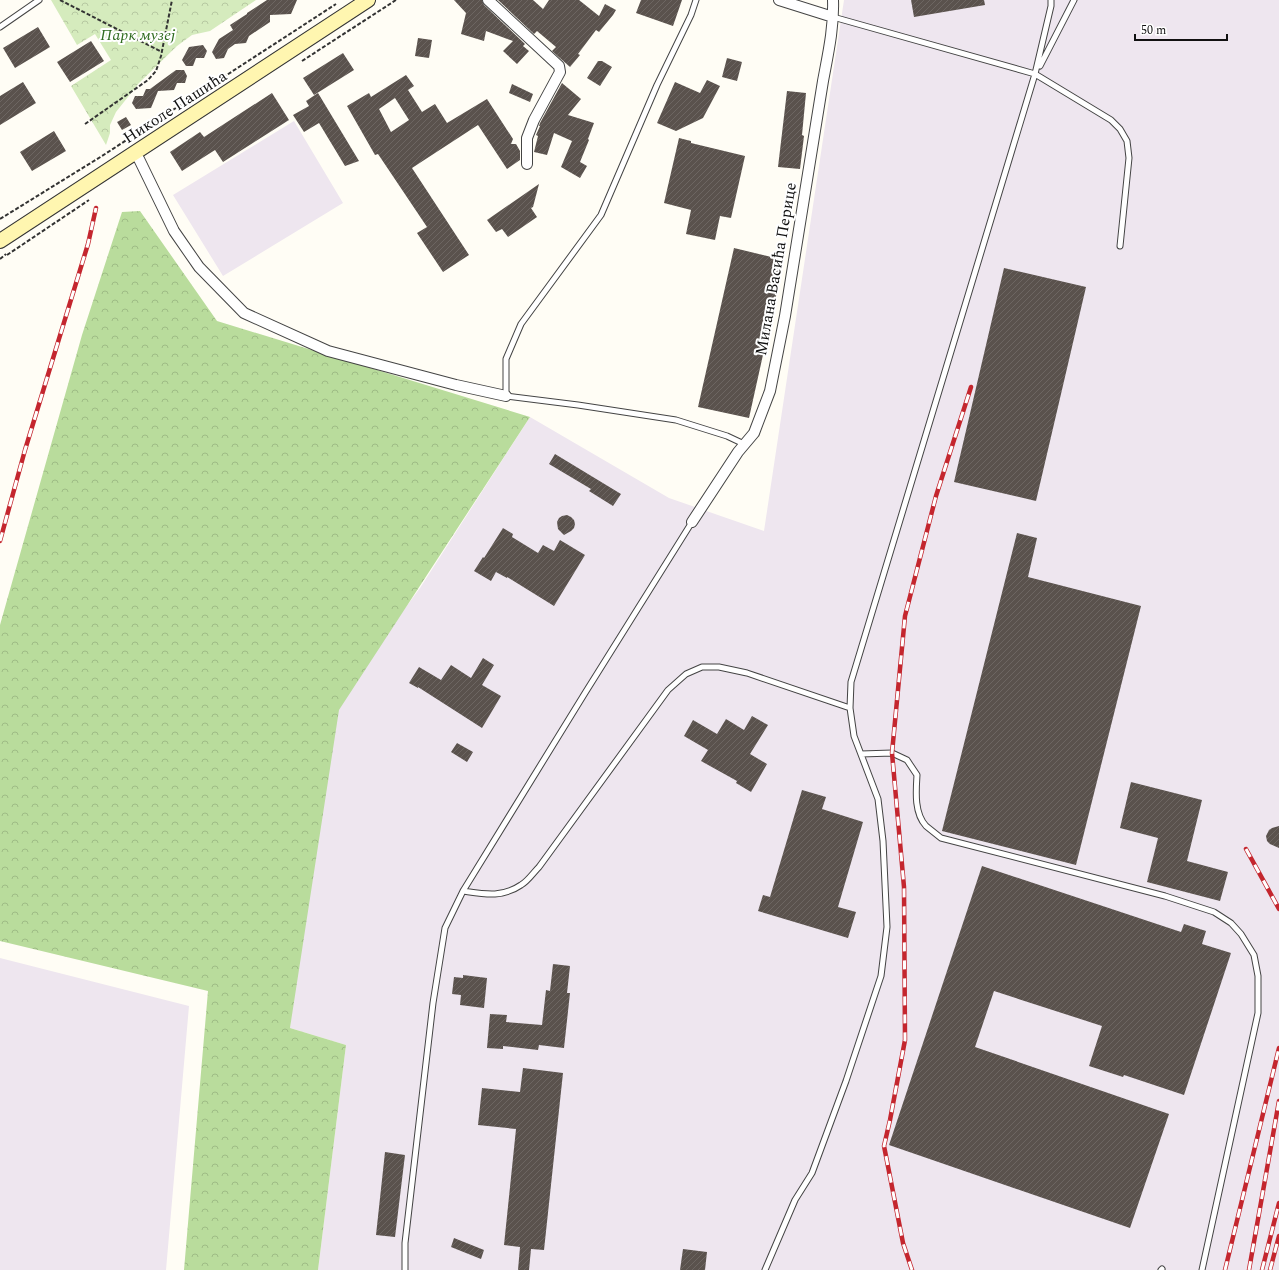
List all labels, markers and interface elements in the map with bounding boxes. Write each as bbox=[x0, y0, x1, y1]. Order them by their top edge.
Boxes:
scale bar bbox=[1135, 16, 1227, 42]
text: 50 m bbox=[1141, 21, 1166, 40]
park label: Парк музеј bbox=[100, 23, 176, 47]
street label: Николе Пашића bbox=[118, 64, 232, 150]
street label: Милана Васића Перице bbox=[749, 181, 803, 357]

